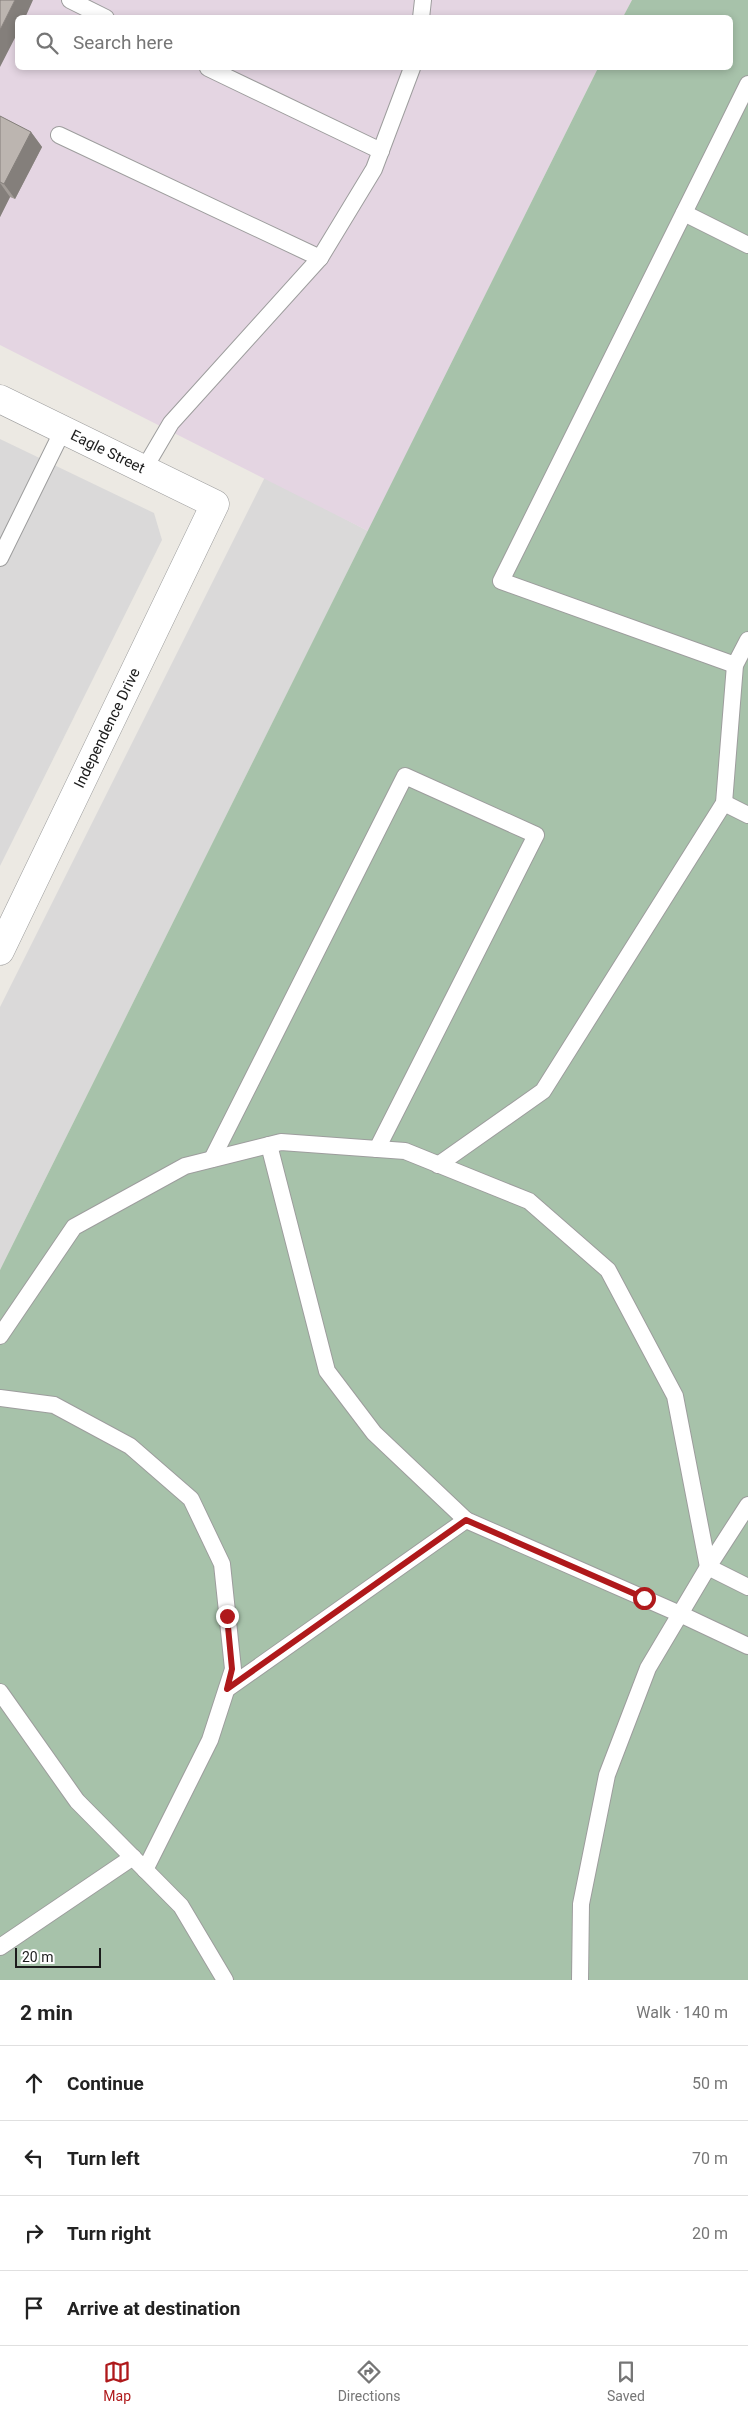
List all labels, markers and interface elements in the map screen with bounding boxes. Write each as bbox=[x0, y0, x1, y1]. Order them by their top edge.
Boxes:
search box bbox=[15, 15, 733, 70]
icon: search bbox=[33, 29, 61, 57]
text: Search here bbox=[73, 31, 173, 54]
street label: Eagle Street bbox=[68, 426, 148, 477]
street label: Independence Drive bbox=[70, 665, 144, 791]
route start bbox=[633, 1587, 656, 1610]
route end bbox=[216, 1605, 239, 1628]
scale bar bbox=[15, 1945, 101, 1968]
text: 20 m bbox=[22, 1949, 54, 1965]
text: 2 min bbox=[20, 2001, 73, 2025]
text: Walk · 140 m bbox=[636, 2003, 728, 2022]
icon: ahead bbox=[20, 2069, 48, 2097]
text: Continue bbox=[67, 2072, 144, 2095]
text: 50 m bbox=[692, 2074, 728, 2093]
icon: left bbox=[20, 2144, 48, 2172]
text: Turn left bbox=[67, 2147, 140, 2170]
text: 70 m bbox=[692, 2149, 728, 2168]
icon: right bbox=[20, 2219, 48, 2247]
text: Turn right bbox=[67, 2222, 151, 2245]
text: 20 m bbox=[692, 2224, 728, 2243]
icon: arrive bbox=[20, 2294, 48, 2322]
text: Arrive at destination bbox=[67, 2297, 240, 2320]
tab: Map bbox=[103, 2358, 131, 2404]
tab: Directions bbox=[338, 2358, 401, 2404]
tab: Saved bbox=[607, 2358, 645, 2404]

